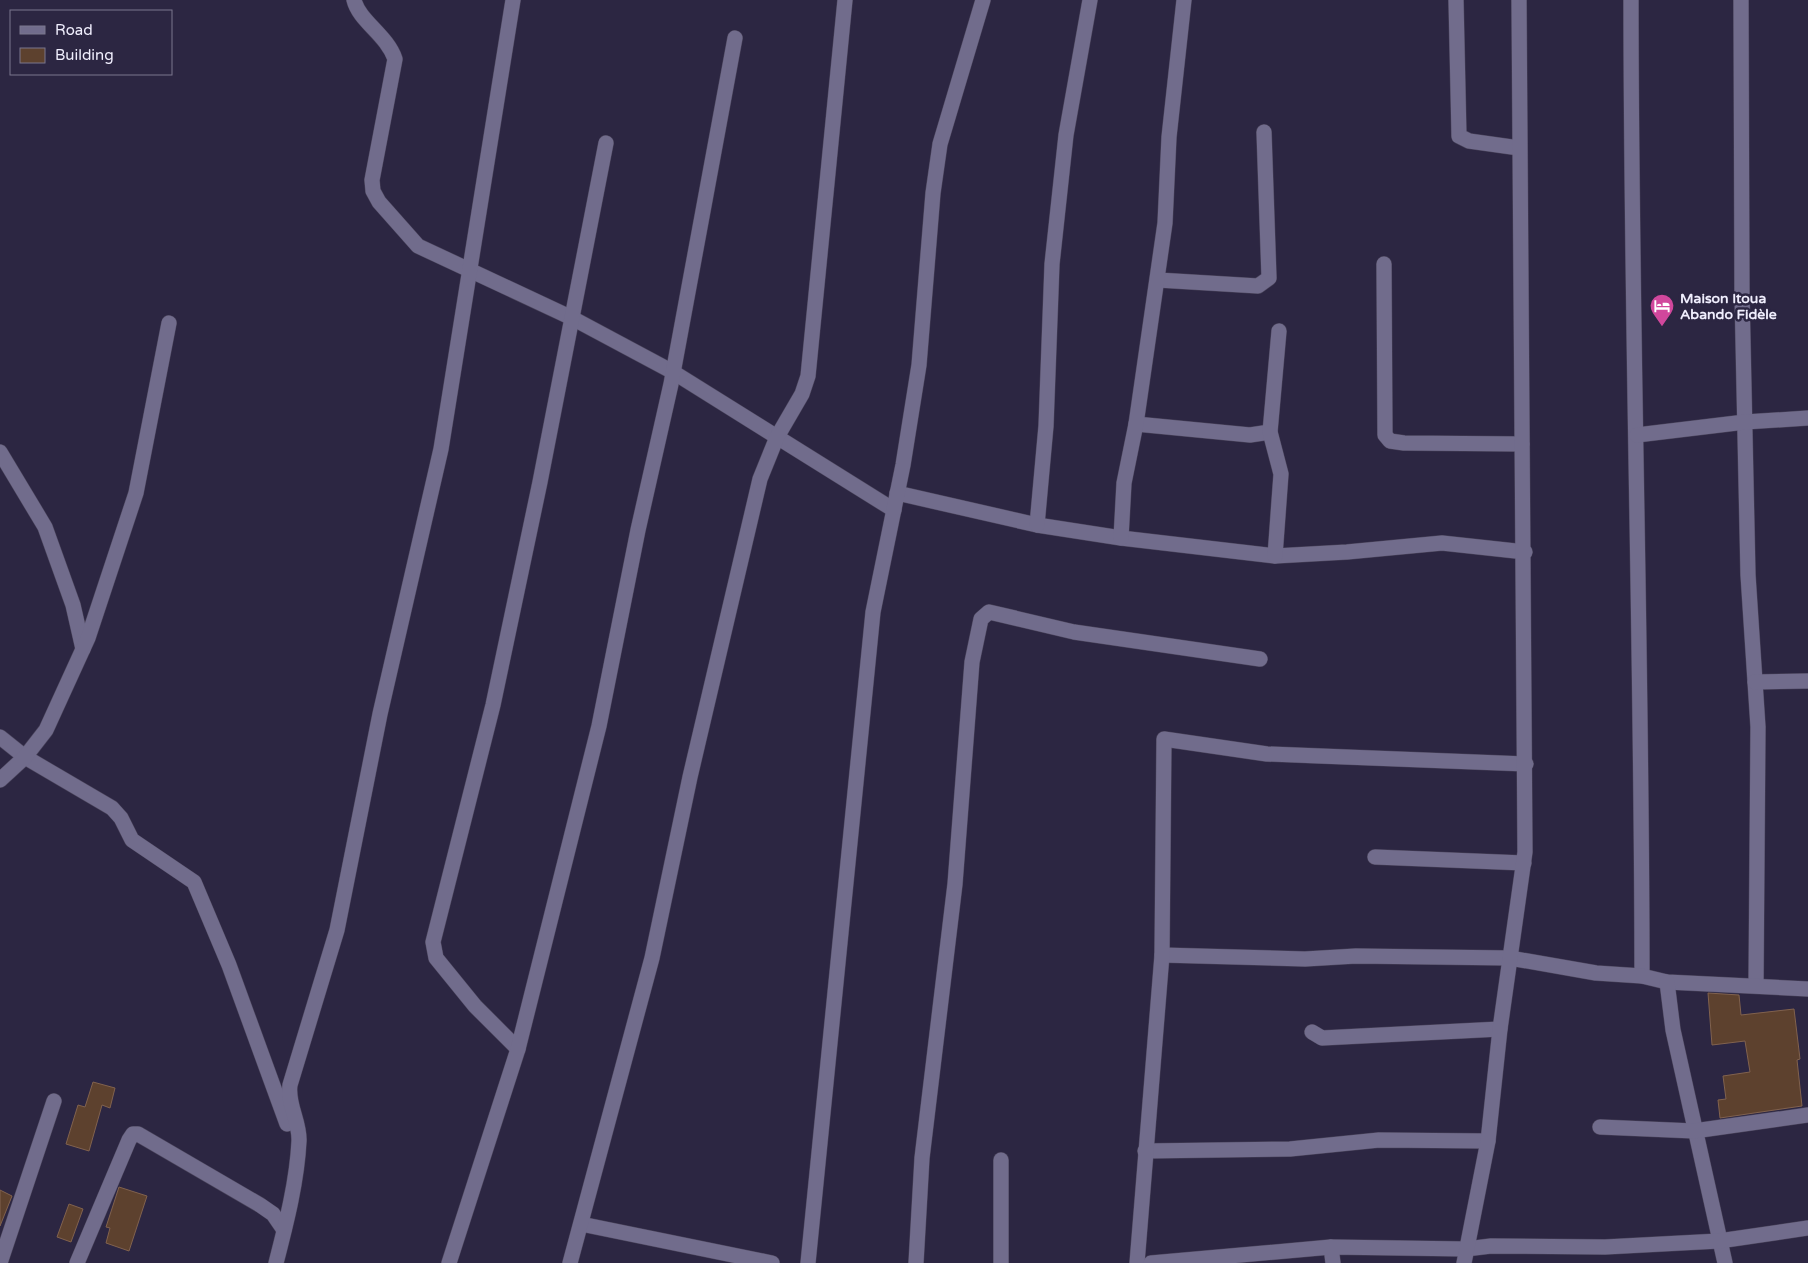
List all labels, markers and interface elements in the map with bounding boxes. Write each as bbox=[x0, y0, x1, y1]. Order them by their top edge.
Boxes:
legend bbox=[10, 10, 172, 75]
text: Road bbox=[55, 21, 93, 39]
text: Building bbox=[55, 46, 114, 64]
place label: Maison Itoua Abando Fidèle bbox=[1680, 290, 1777, 323]
hotel icon: Maison Itoua Abando Fidèle bbox=[1649, 293, 1675, 327]

